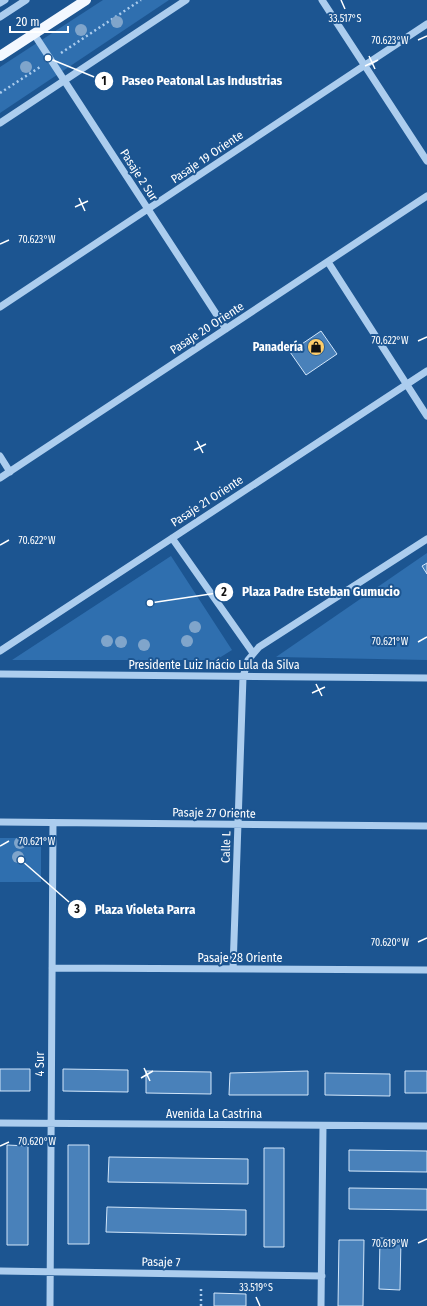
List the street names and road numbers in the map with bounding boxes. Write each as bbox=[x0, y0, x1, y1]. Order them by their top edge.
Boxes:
street label: Pasaje 19 Oriente bbox=[168, 128, 246, 186]
street label: Pasaje 2 Sur bbox=[117, 147, 161, 204]
street label: Pasaje 20 Oriente bbox=[168, 299, 247, 357]
street label: Pasaje 21 Oriente bbox=[168, 472, 246, 530]
street label: Presidente Luiz Inácio Lula da Silva bbox=[128, 658, 300, 672]
street label: Pasaje 27 Oriente bbox=[172, 805, 256, 821]
street label: Calle L bbox=[218, 830, 234, 863]
street label: Pasaje 28 Oriente bbox=[198, 951, 282, 965]
street label: 4 Sur bbox=[33, 1051, 47, 1077]
street label: Avenida La Castrina bbox=[166, 1107, 262, 1121]
street label: Pasaje 7 bbox=[141, 1255, 181, 1269]

